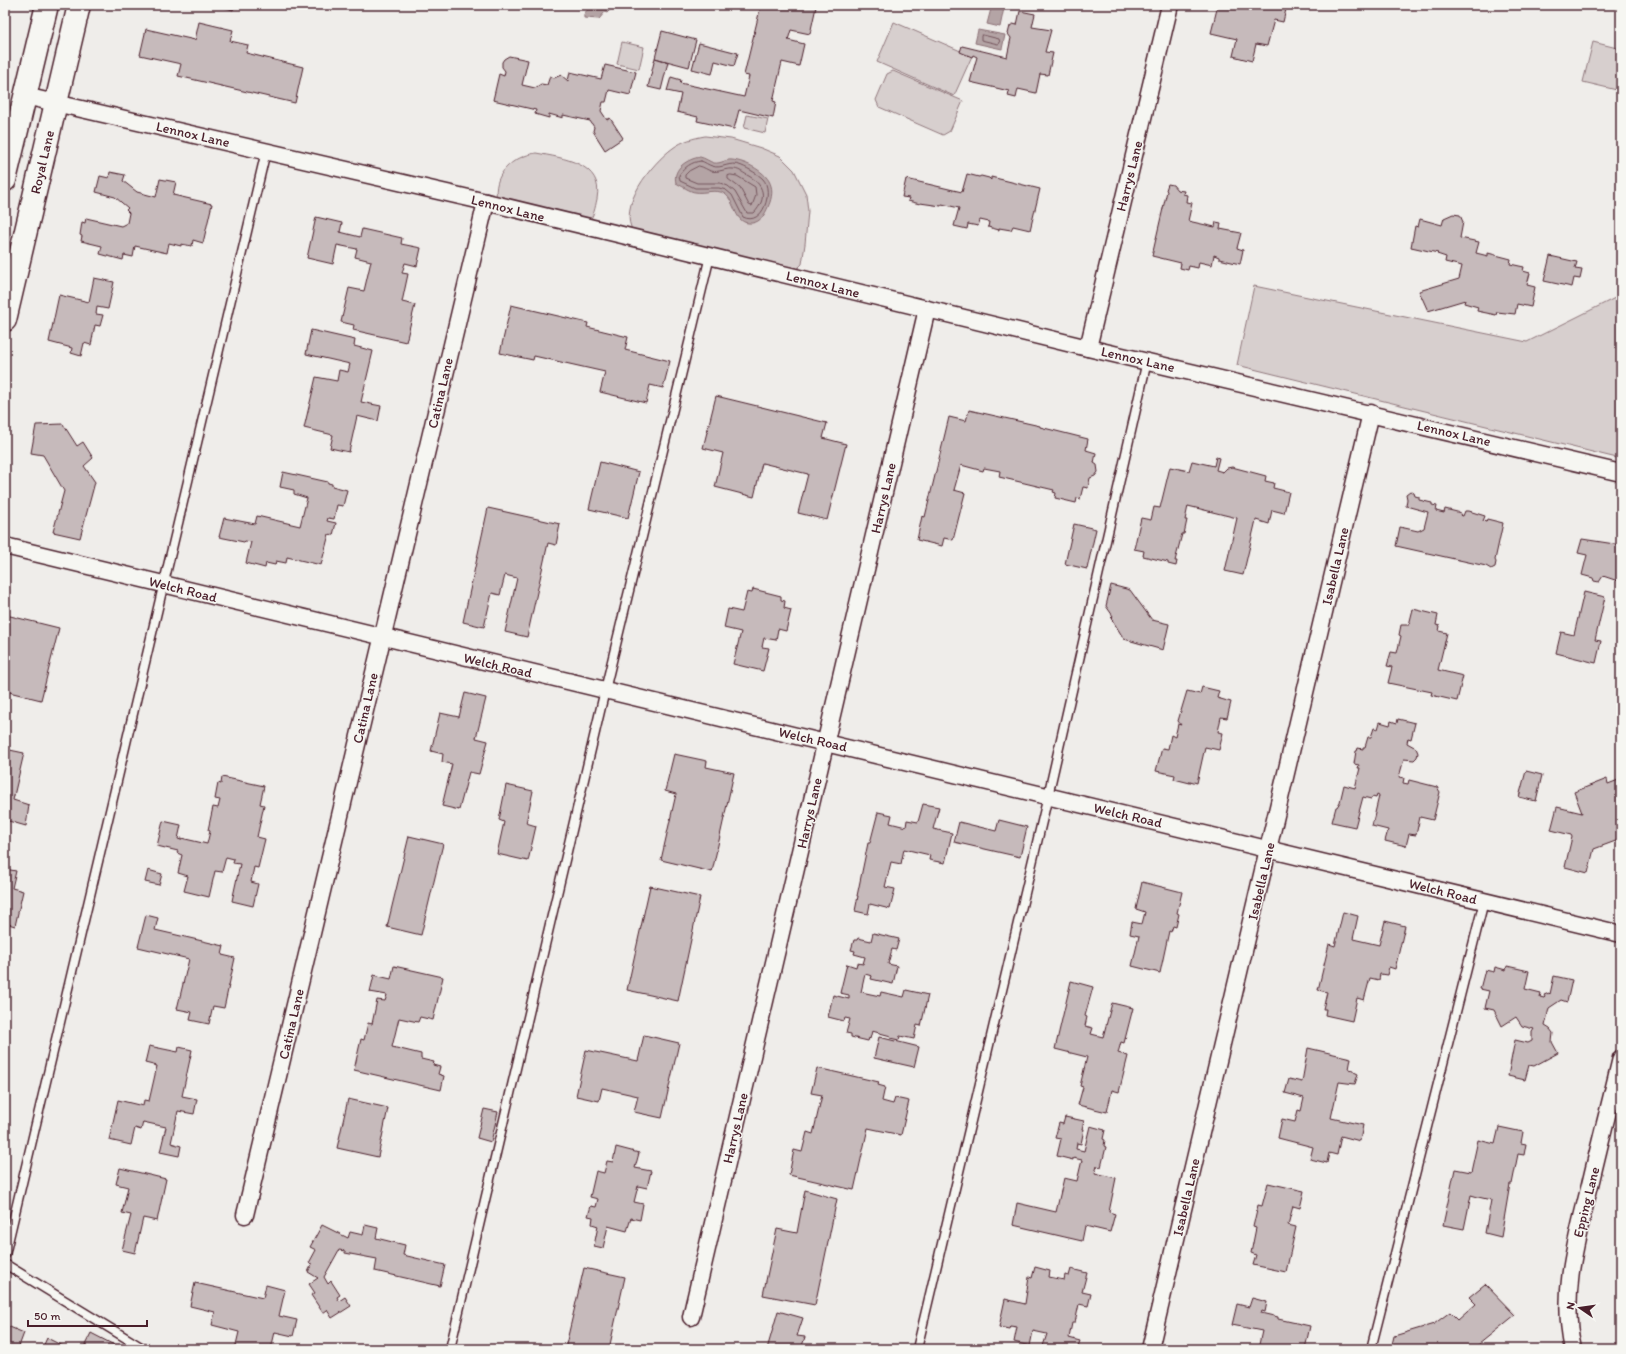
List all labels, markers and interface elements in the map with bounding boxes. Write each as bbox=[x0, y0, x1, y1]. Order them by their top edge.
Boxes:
street label: Lennox Lane bbox=[154, 118, 232, 151]
street label: Royal Lane bbox=[27, 128, 58, 196]
street label: Harrys Lane bbox=[1112, 139, 1147, 213]
street label: Lennox Lane bbox=[469, 191, 547, 226]
street label: Lennox Lane bbox=[784, 267, 862, 302]
street label: Lennox Lane bbox=[1099, 343, 1177, 376]
street label: Catina Lane bbox=[424, 356, 457, 430]
street label: Lennox Lane bbox=[1415, 417, 1493, 450]
street label: Harrys Lane bbox=[867, 461, 900, 535]
street label: Isabella Lane bbox=[1318, 525, 1353, 607]
street label: Welch Road bbox=[147, 573, 219, 606]
street label: Welch Road bbox=[462, 649, 534, 682]
street label: Catina Lane bbox=[349, 671, 382, 745]
street label: Welch Road bbox=[777, 723, 849, 756]
street label: Harrys Lane bbox=[793, 776, 826, 850]
street label: Welch Road bbox=[1092, 799, 1164, 832]
street label: Isabella Lane bbox=[1244, 840, 1279, 922]
street label: Welch Road bbox=[1407, 875, 1479, 908]
street label: Catina Lane bbox=[275, 987, 308, 1061]
street label: Harrys Lane bbox=[719, 1091, 752, 1165]
street label: Isabella Lane bbox=[1169, 1156, 1204, 1238]
street label: Epping Lane bbox=[1570, 1165, 1603, 1239]
north arrow bbox=[1560, 1288, 1600, 1328]
text: N bbox=[1564, 1301, 1578, 1311]
scale bar bbox=[28, 1302, 147, 1328]
text: 50 m bbox=[34, 1309, 60, 1323]

